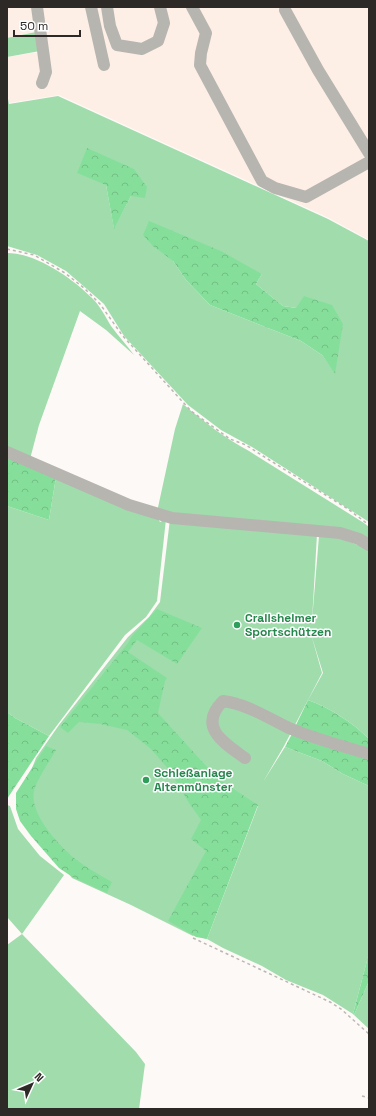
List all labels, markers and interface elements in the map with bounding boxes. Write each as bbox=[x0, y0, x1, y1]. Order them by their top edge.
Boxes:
scale bar bbox=[14, 12, 80, 38]
text: 50 m bbox=[20, 18, 48, 34]
place label: Crailsheimer Sportschützen bbox=[245, 610, 331, 640]
marker: Crailsheimer Sportschützen bbox=[232, 620, 242, 630]
place label: Schießanlage Altenmünster bbox=[154, 765, 233, 795]
marker: Schießanlage Altenmünster bbox=[141, 775, 151, 785]
north arrow bbox=[12, 1064, 52, 1104]
text: N bbox=[32, 1070, 47, 1085]

